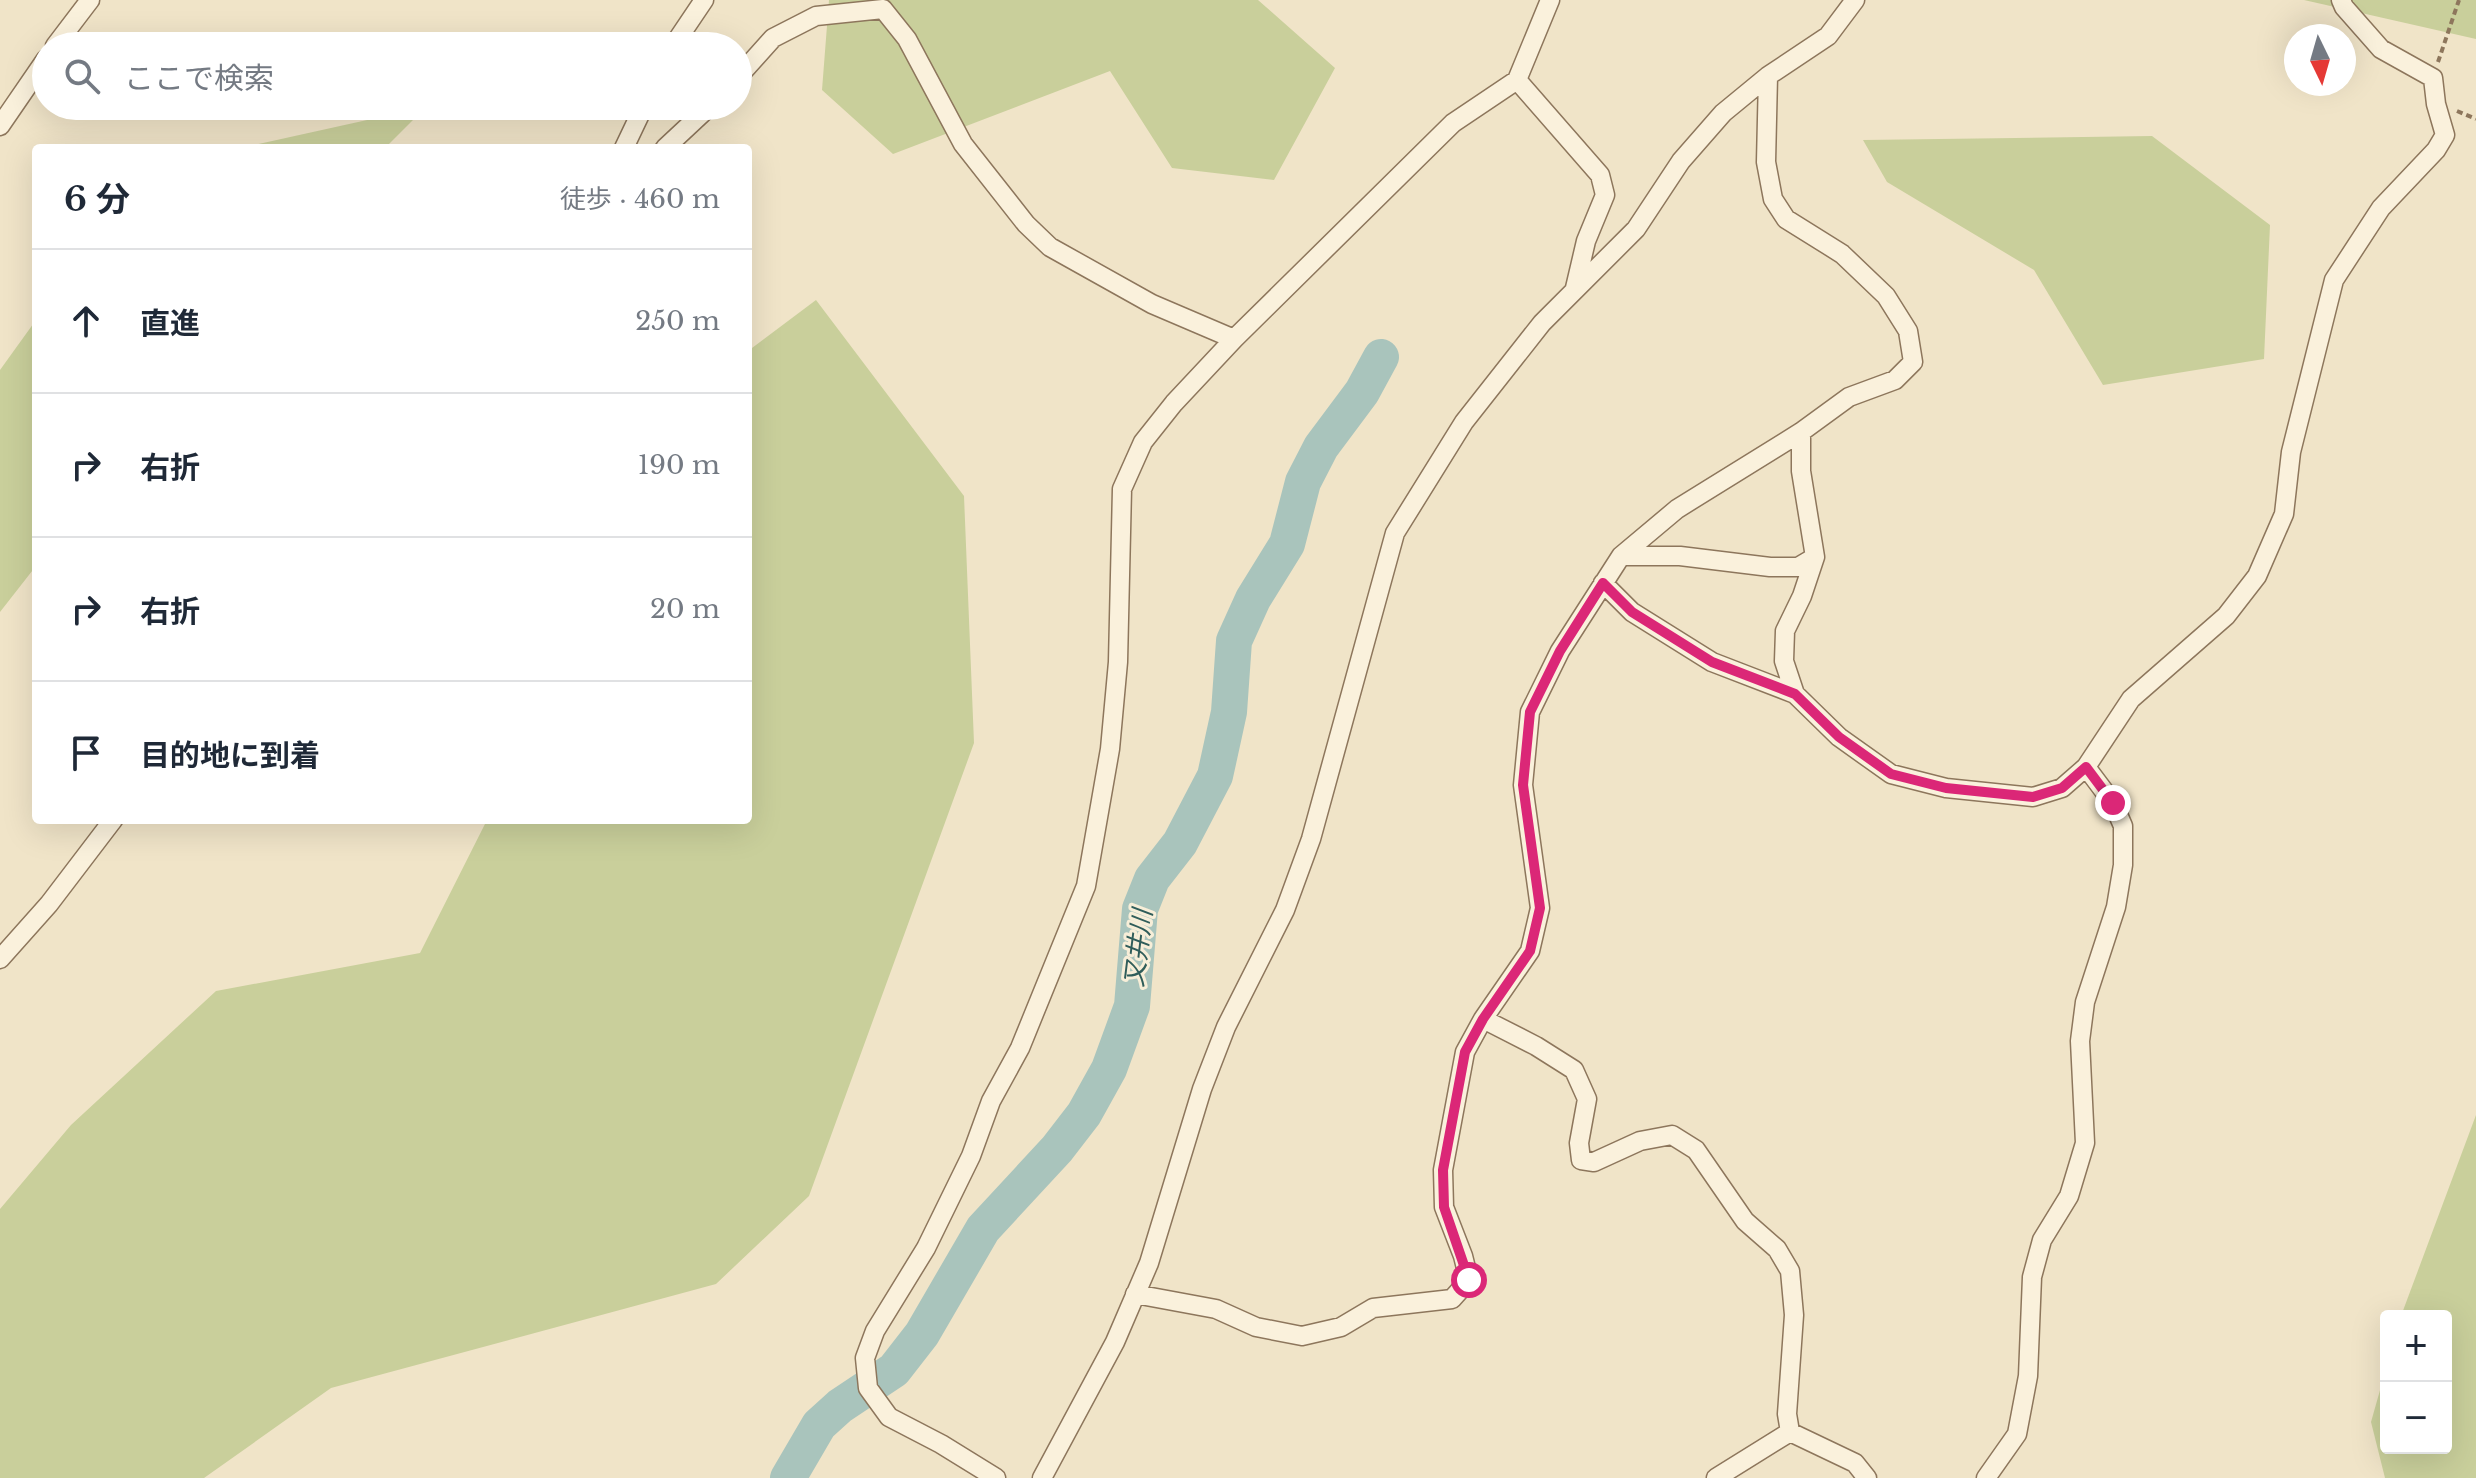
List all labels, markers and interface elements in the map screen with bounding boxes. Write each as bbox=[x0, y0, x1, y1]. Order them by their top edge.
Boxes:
north arrow bbox=[2284, 24, 2356, 96]
search box bbox=[32, 32, 752, 120]
icon: search bbox=[60, 54, 104, 98]
text: ここで検索 bbox=[124, 60, 274, 97]
text: 6 分 bbox=[64, 178, 130, 220]
text: 徒歩 · 460 m bbox=[560, 183, 720, 215]
icon: ahead bbox=[64, 299, 108, 343]
text: 直進 bbox=[140, 305, 200, 342]
text: 250 m bbox=[635, 305, 720, 337]
icon: right bbox=[64, 443, 108, 487]
text: 右折 bbox=[140, 449, 200, 486]
text: 190 m bbox=[638, 449, 720, 481]
icon: right bbox=[64, 587, 108, 631]
text: 右折 bbox=[140, 593, 200, 630]
text: 20 m bbox=[650, 593, 720, 625]
icon: arrive bbox=[64, 731, 108, 775]
text: 目的地に到着 bbox=[140, 737, 320, 774]
route end bbox=[2095, 785, 2131, 821]
water label: 又井川 bbox=[1117, 904, 1159, 989]
route start bbox=[1451, 1262, 1487, 1298]
map controls bbox=[2380, 1310, 2452, 1454]
button: + bbox=[2380, 1310, 2452, 1382]
button: − bbox=[2380, 1382, 2452, 1454]

